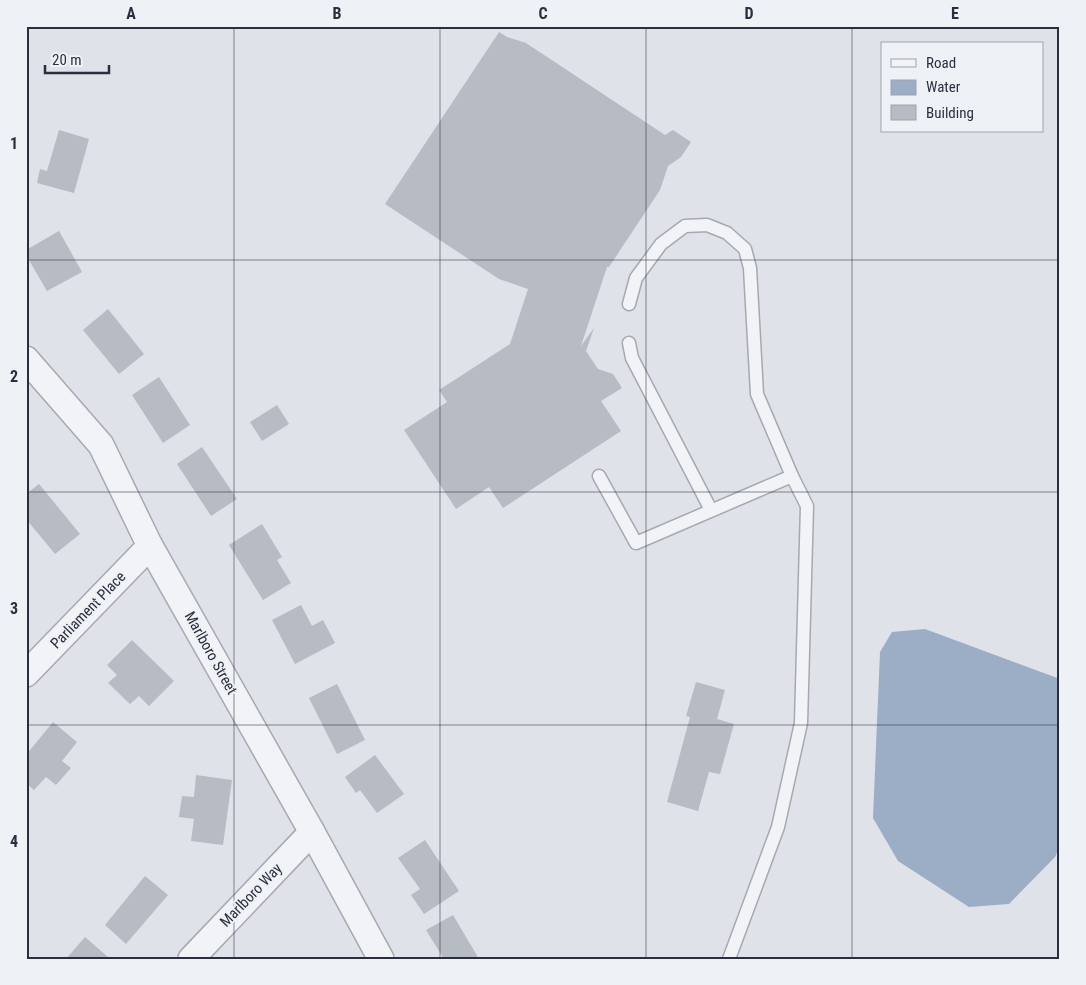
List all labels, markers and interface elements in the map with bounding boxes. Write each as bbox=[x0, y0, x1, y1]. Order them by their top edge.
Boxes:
text: A bbox=[126, 4, 136, 23]
text: B bbox=[333, 4, 342, 23]
text: C bbox=[538, 4, 548, 23]
text: D bbox=[744, 4, 754, 23]
text: E bbox=[951, 4, 959, 23]
scale bar bbox=[45, 42, 109, 74]
legend bbox=[881, 42, 1044, 132]
text: 20 m bbox=[52, 51, 82, 69]
text: Road bbox=[926, 54, 956, 72]
text: Water bbox=[926, 78, 961, 96]
text: Building bbox=[926, 104, 974, 122]
text: 1 bbox=[10, 134, 18, 153]
text: 2 bbox=[10, 367, 18, 386]
street label: Parliament Place bbox=[47, 568, 129, 652]
text: 3 bbox=[10, 599, 18, 618]
street label: Marlboro Street bbox=[181, 608, 241, 698]
text: 4 bbox=[10, 832, 18, 851]
street label: Marlboro Way bbox=[216, 859, 286, 931]

